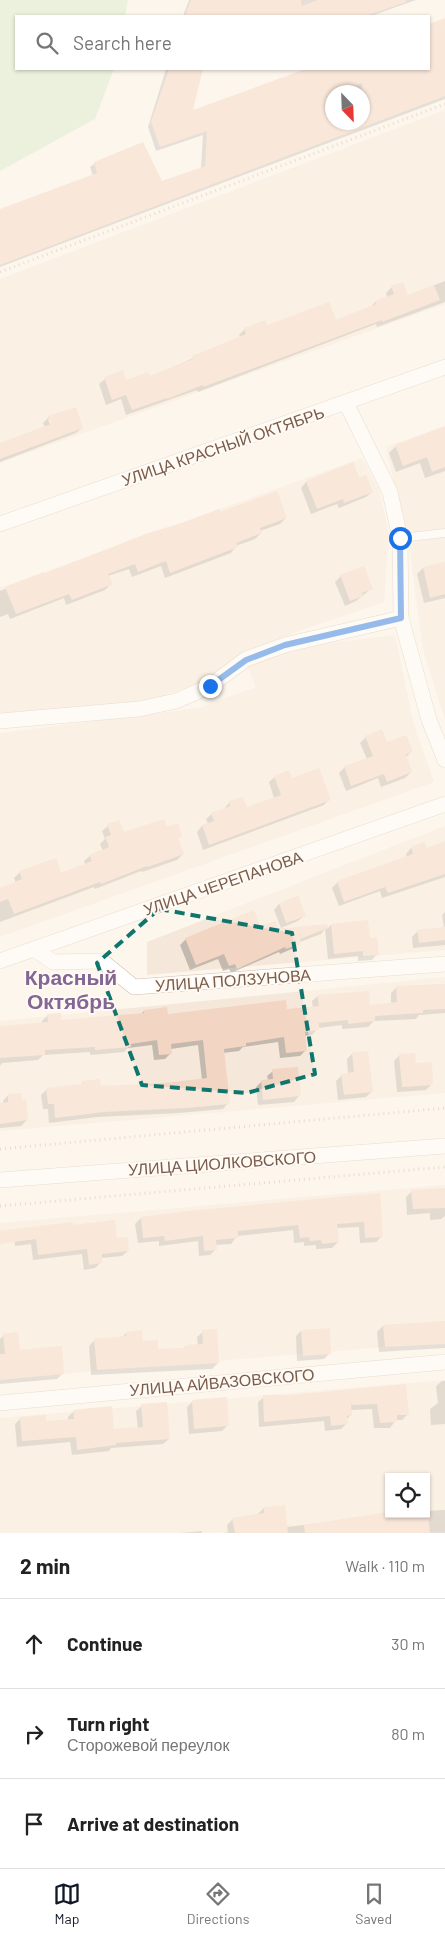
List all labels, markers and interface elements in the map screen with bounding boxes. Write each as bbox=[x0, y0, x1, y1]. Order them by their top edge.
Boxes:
search box bbox=[15, 15, 430, 70]
icon: search bbox=[33, 29, 61, 57]
text: Search here bbox=[73, 31, 172, 54]
north arrow bbox=[325, 85, 370, 130]
street label: УЛИЦА КРАСНЫЙ ОКТЯБРЬ bbox=[119, 402, 327, 489]
route start bbox=[389, 527, 412, 550]
route end bbox=[199, 675, 222, 698]
street label: УЛИЦА ЧЕРЕПАНОВА bbox=[141, 846, 305, 919]
district label: Красный Октябрь bbox=[25, 964, 117, 1013]
street label: УЛИЦА ПОЛЗУНОВА bbox=[154, 965, 312, 994]
street label: УЛИЦА ЦИОЛКОВСКОГО bbox=[127, 1146, 317, 1179]
street label: УЛИЦА АЙВАЗОВСКОГО bbox=[129, 1364, 315, 1399]
map controls bbox=[385, 1473, 430, 1518]
button: locate bbox=[385, 1473, 430, 1518]
text: 2 min bbox=[20, 1553, 70, 1578]
text: Walk · 110 m bbox=[345, 1556, 425, 1575]
icon: ahead bbox=[20, 1630, 48, 1658]
text: Continue bbox=[67, 1632, 143, 1655]
text: 30 m bbox=[391, 1634, 425, 1653]
text: Turn right bbox=[67, 1712, 149, 1735]
icon: right bbox=[20, 1720, 48, 1748]
text: 80 m bbox=[391, 1724, 425, 1743]
text: Сторожевой переулок bbox=[67, 1735, 229, 1754]
icon: arrive bbox=[20, 1810, 48, 1838]
text: Arrive at destination bbox=[67, 1812, 239, 1835]
tab: Map bbox=[53, 1880, 81, 1927]
tab: Directions bbox=[187, 1880, 249, 1927]
tab: Saved bbox=[355, 1880, 392, 1927]

